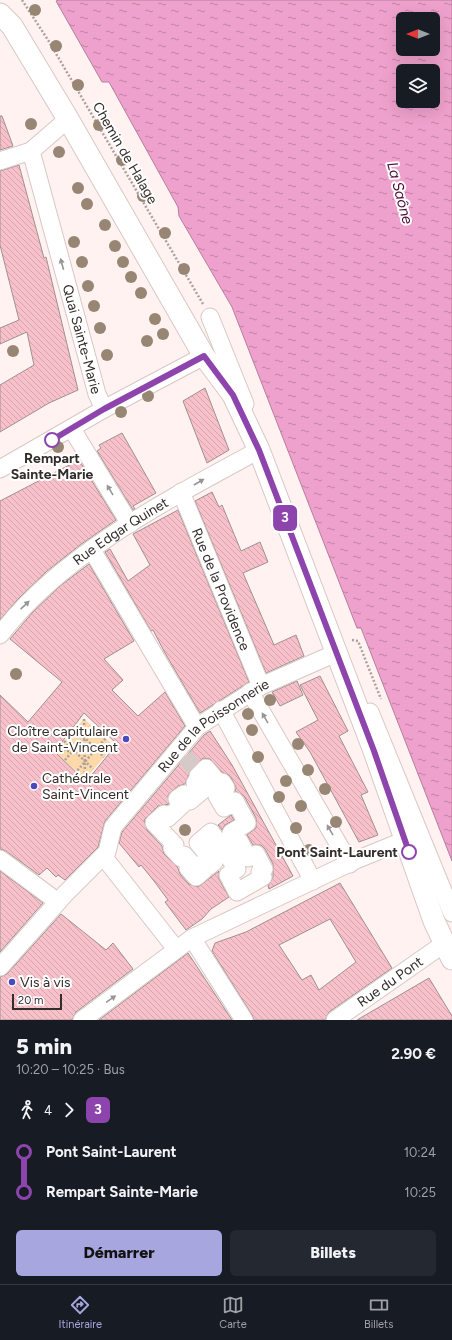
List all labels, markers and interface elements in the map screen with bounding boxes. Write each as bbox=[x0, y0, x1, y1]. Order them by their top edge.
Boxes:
north arrow bbox=[396, 12, 440, 56]
map controls bbox=[396, 12, 440, 108]
button: layers bbox=[396, 64, 440, 108]
street label: Chemin de Halage bbox=[89, 99, 161, 207]
water label: La Saône bbox=[383, 160, 417, 226]
one-way arrow bbox=[59, 258, 65, 270]
street label: Quai Sainte-Marie bbox=[59, 283, 105, 396]
marker: Rempart Sainte-Marie bbox=[44, 432, 60, 448]
place label: Rempart Sainte-Marie bbox=[11, 450, 94, 483]
one-way arrow bbox=[193, 478, 205, 485]
one-way arrow bbox=[106, 484, 113, 496]
street label: Rue Edgar Quinet bbox=[69, 494, 171, 569]
line badge: 3 bbox=[272, 505, 298, 531]
text: 3 bbox=[281, 509, 289, 526]
street label: Rue de la Providence bbox=[188, 525, 254, 653]
one-way arrow bbox=[20, 600, 30, 610]
street label: Rue de la Poissonnerie bbox=[154, 675, 272, 776]
one-way arrow bbox=[261, 712, 268, 724]
place label: Cloître capitulaire de Saint-Vincent bbox=[7, 723, 118, 756]
marker: Cloître capitulaire de Saint-Vincent bbox=[121, 734, 131, 744]
place label: Cathédrale Saint-Vincent bbox=[42, 770, 129, 803]
marker: Cathédrale Saint-Vincent bbox=[29, 781, 39, 791]
one-way arrow bbox=[327, 824, 334, 836]
place label: Pont Saint-Laurent bbox=[276, 844, 398, 861]
marker: Pont Saint-Laurent bbox=[401, 844, 417, 860]
street label: Rue du Pont bbox=[354, 953, 426, 1010]
place label: Vis à vis bbox=[20, 974, 71, 991]
marker: Vis à vis bbox=[7, 977, 17, 987]
scale bar bbox=[12, 992, 62, 1011]
text: 20 m bbox=[18, 994, 43, 1007]
one-way arrow bbox=[105, 995, 116, 1004]
text: 5 min bbox=[16, 1033, 72, 1060]
text: 2.90 € bbox=[391, 1045, 436, 1063]
text: 10:20 – 10:25 · Bus bbox=[16, 1062, 125, 1077]
icon: walk bbox=[16, 1099, 38, 1121]
icon: forward bbox=[58, 1099, 80, 1121]
text: 3 bbox=[94, 1101, 102, 1118]
text: 4 bbox=[44, 1103, 52, 1118]
text: Pont Saint-Laurent bbox=[46, 1143, 177, 1161]
text: 10:24 bbox=[404, 1145, 436, 1160]
text: Rempart Sainte-Marie bbox=[46, 1183, 198, 1201]
text: 10:25 bbox=[404, 1185, 436, 1200]
button: Démarrer bbox=[16, 1230, 222, 1276]
button: Billets bbox=[230, 1230, 436, 1276]
tab: Itinéraire bbox=[59, 1294, 102, 1331]
tab: Carte bbox=[219, 1294, 247, 1331]
tab: Billets bbox=[364, 1294, 393, 1331]

